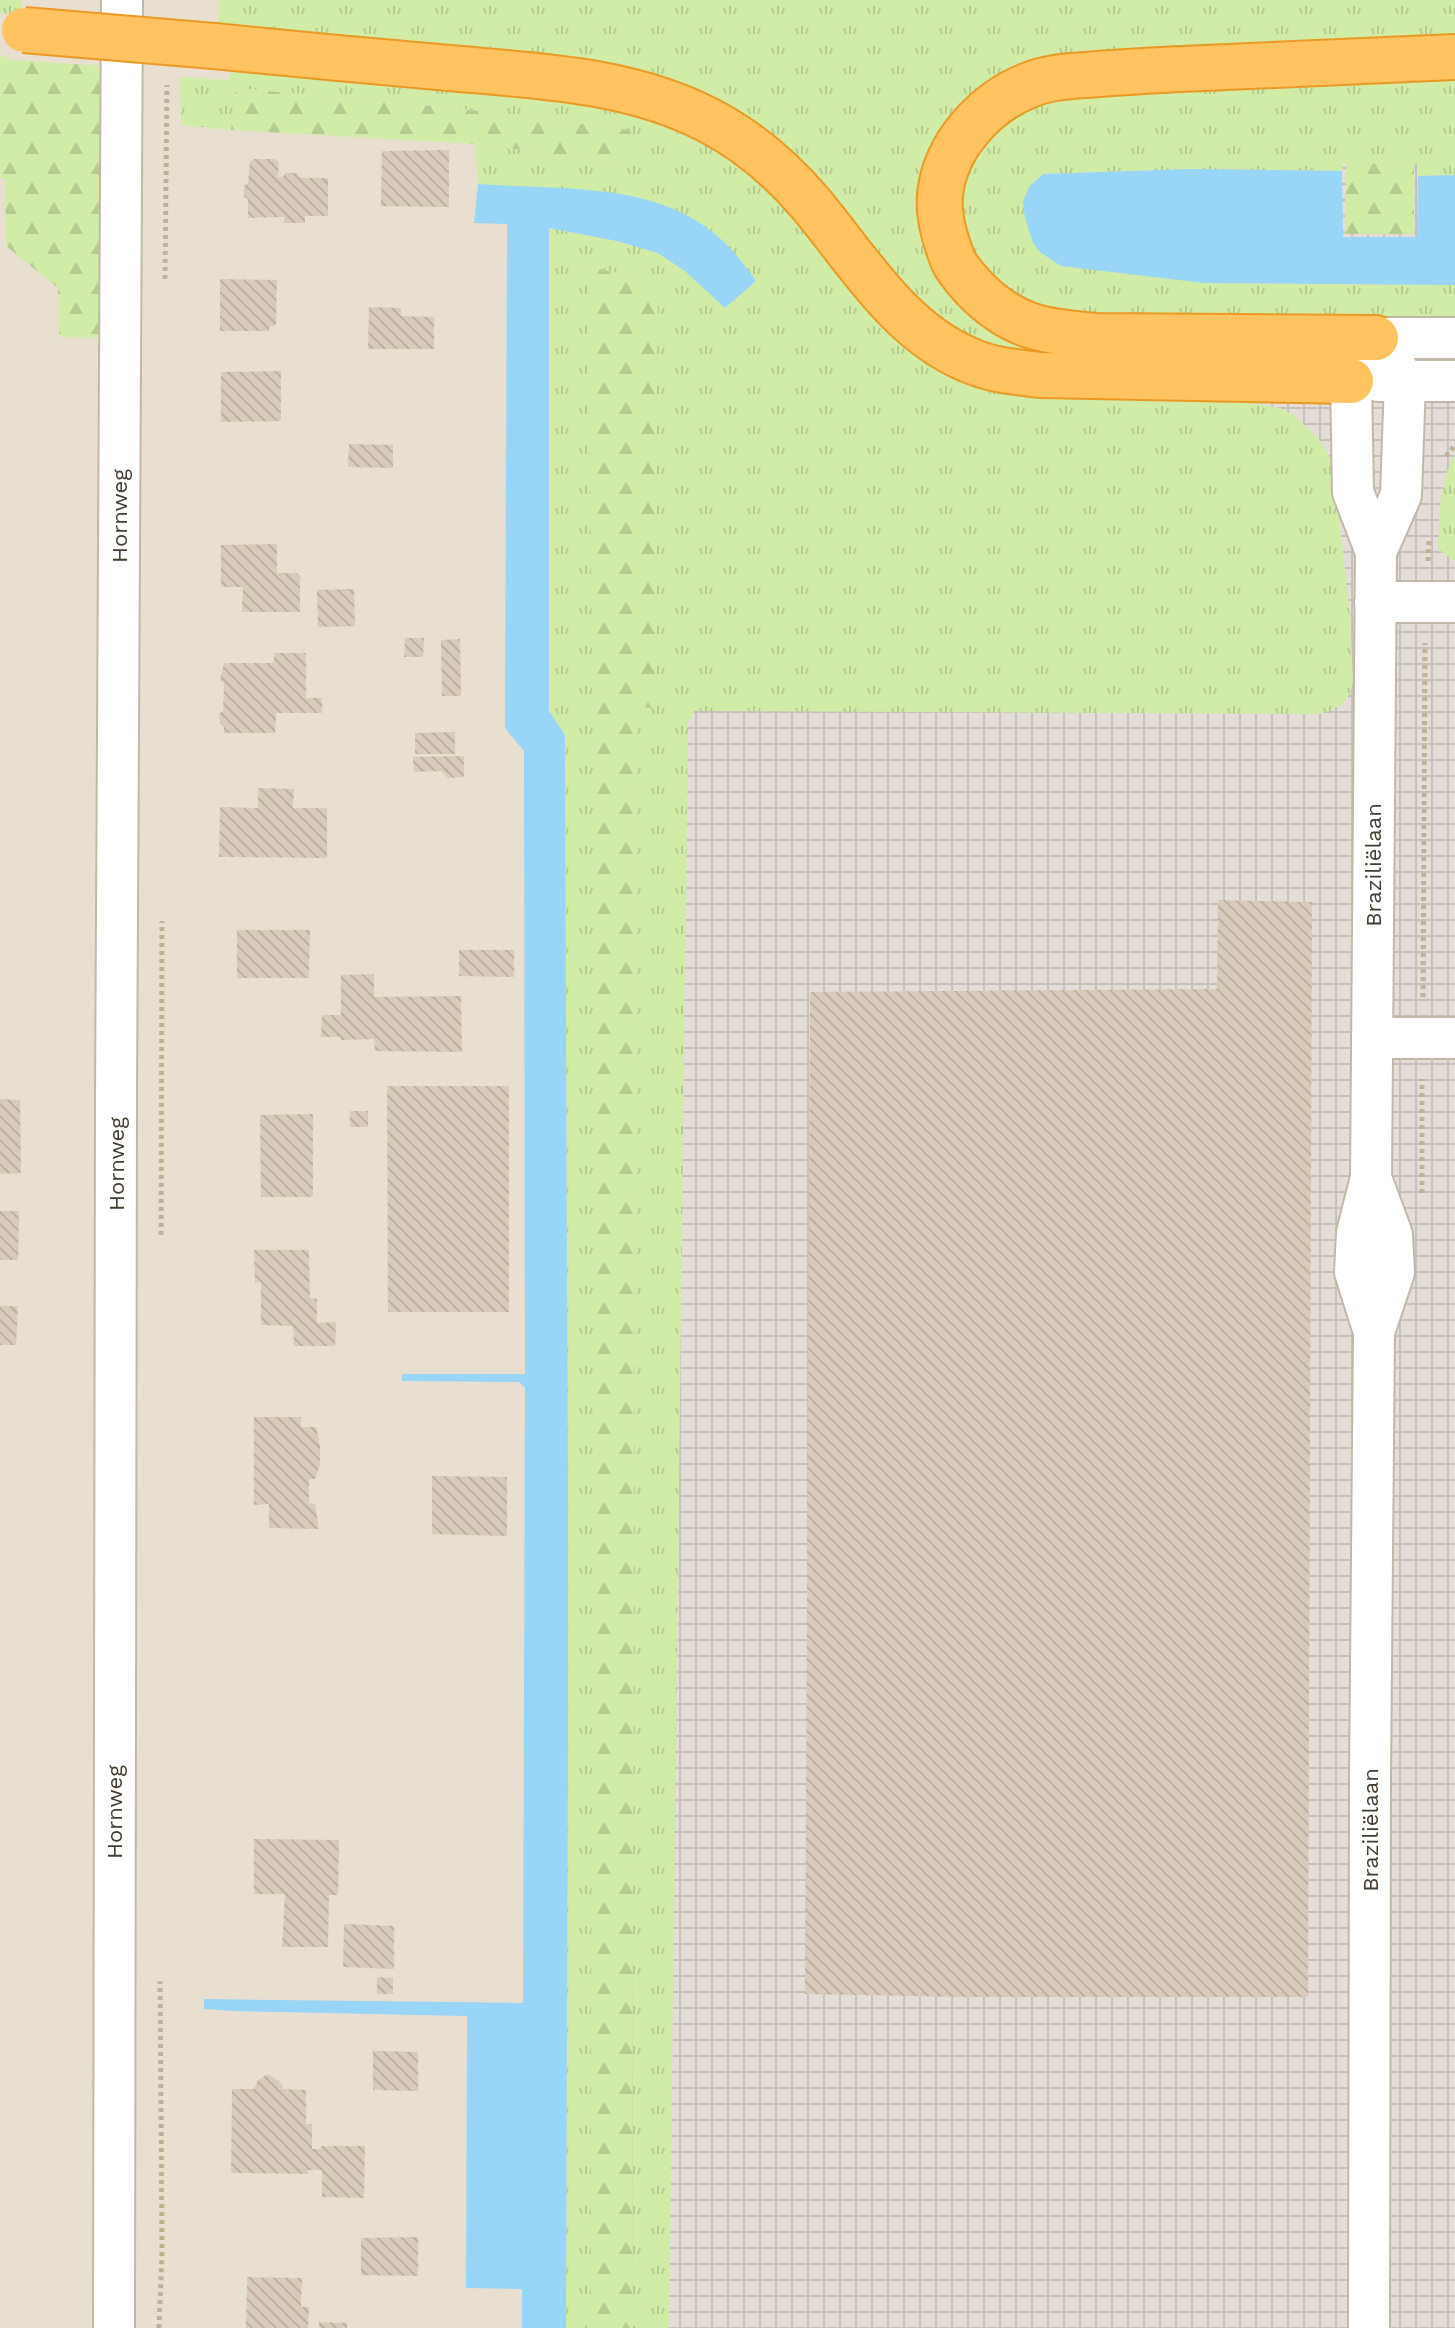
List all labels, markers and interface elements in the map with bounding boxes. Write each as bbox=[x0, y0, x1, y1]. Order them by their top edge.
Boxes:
street label: Hornweg bbox=[107, 469, 132, 563]
street label: Braziliëlaan bbox=[1361, 803, 1386, 927]
street label: Hornweg bbox=[104, 1117, 129, 1211]
street label: Hornweg bbox=[102, 1765, 127, 1859]
street label: Braziliëlaan bbox=[1358, 1768, 1383, 1892]

